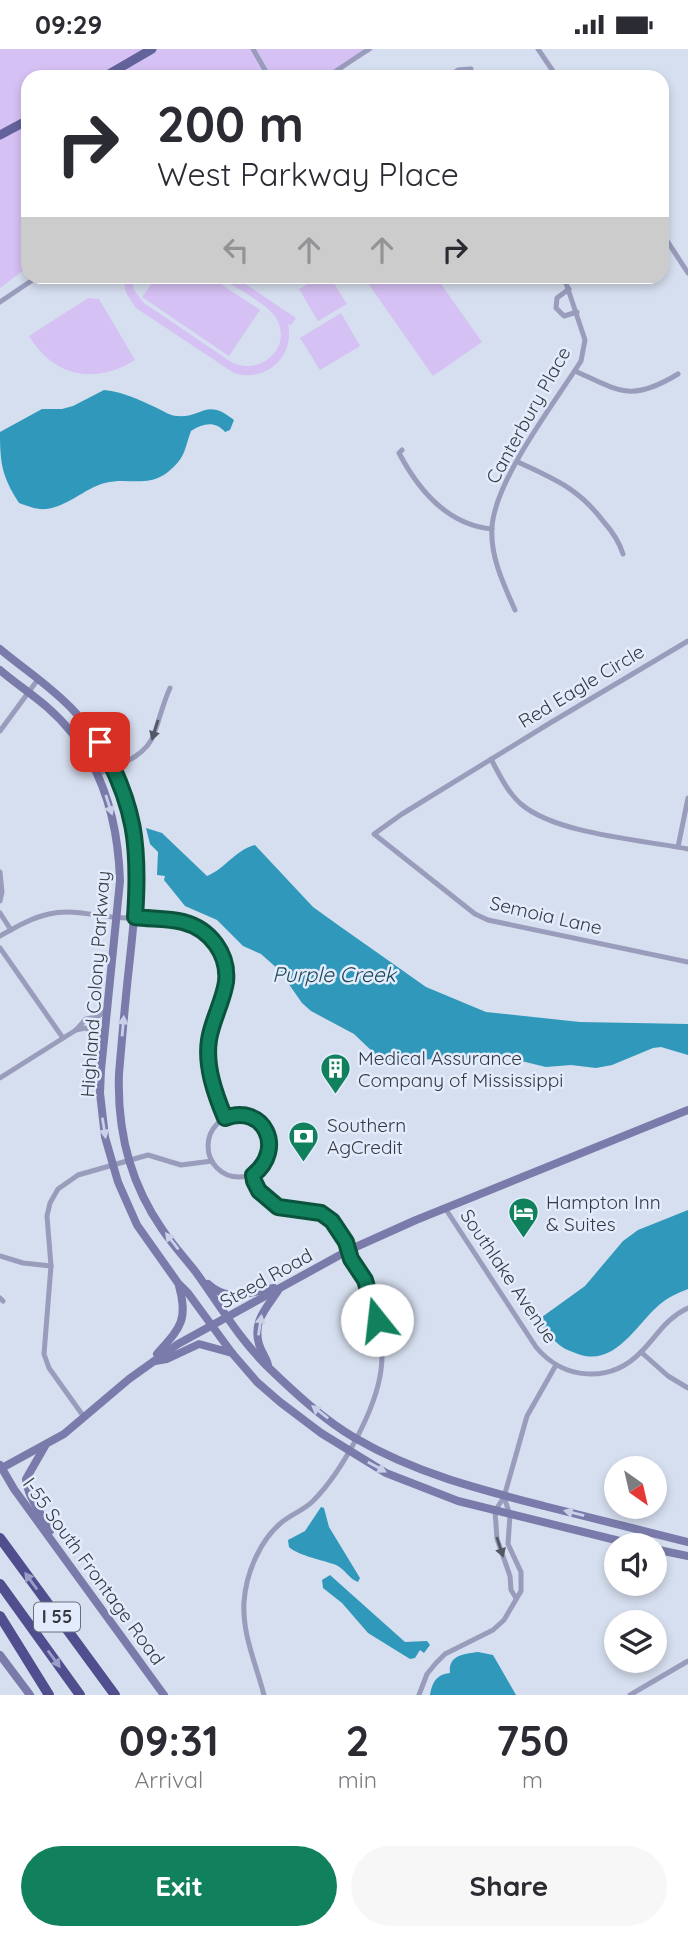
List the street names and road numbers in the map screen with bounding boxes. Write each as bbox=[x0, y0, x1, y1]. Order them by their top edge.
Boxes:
street label: Canterbury Place bbox=[480, 342, 576, 488]
street label: Red Eagle Circle bbox=[514, 639, 648, 733]
street label: Highland Colony Parkway bbox=[75, 870, 115, 1098]
street label: Semoia Lane bbox=[488, 890, 604, 940]
street label: Southlake Avenue bbox=[455, 1204, 563, 1348]
street label: Steed Road bbox=[215, 1243, 317, 1313]
street label: I-55 South Frontage Road bbox=[18, 1473, 170, 1669]
road number: I 55 bbox=[34, 1603, 80, 1631]

